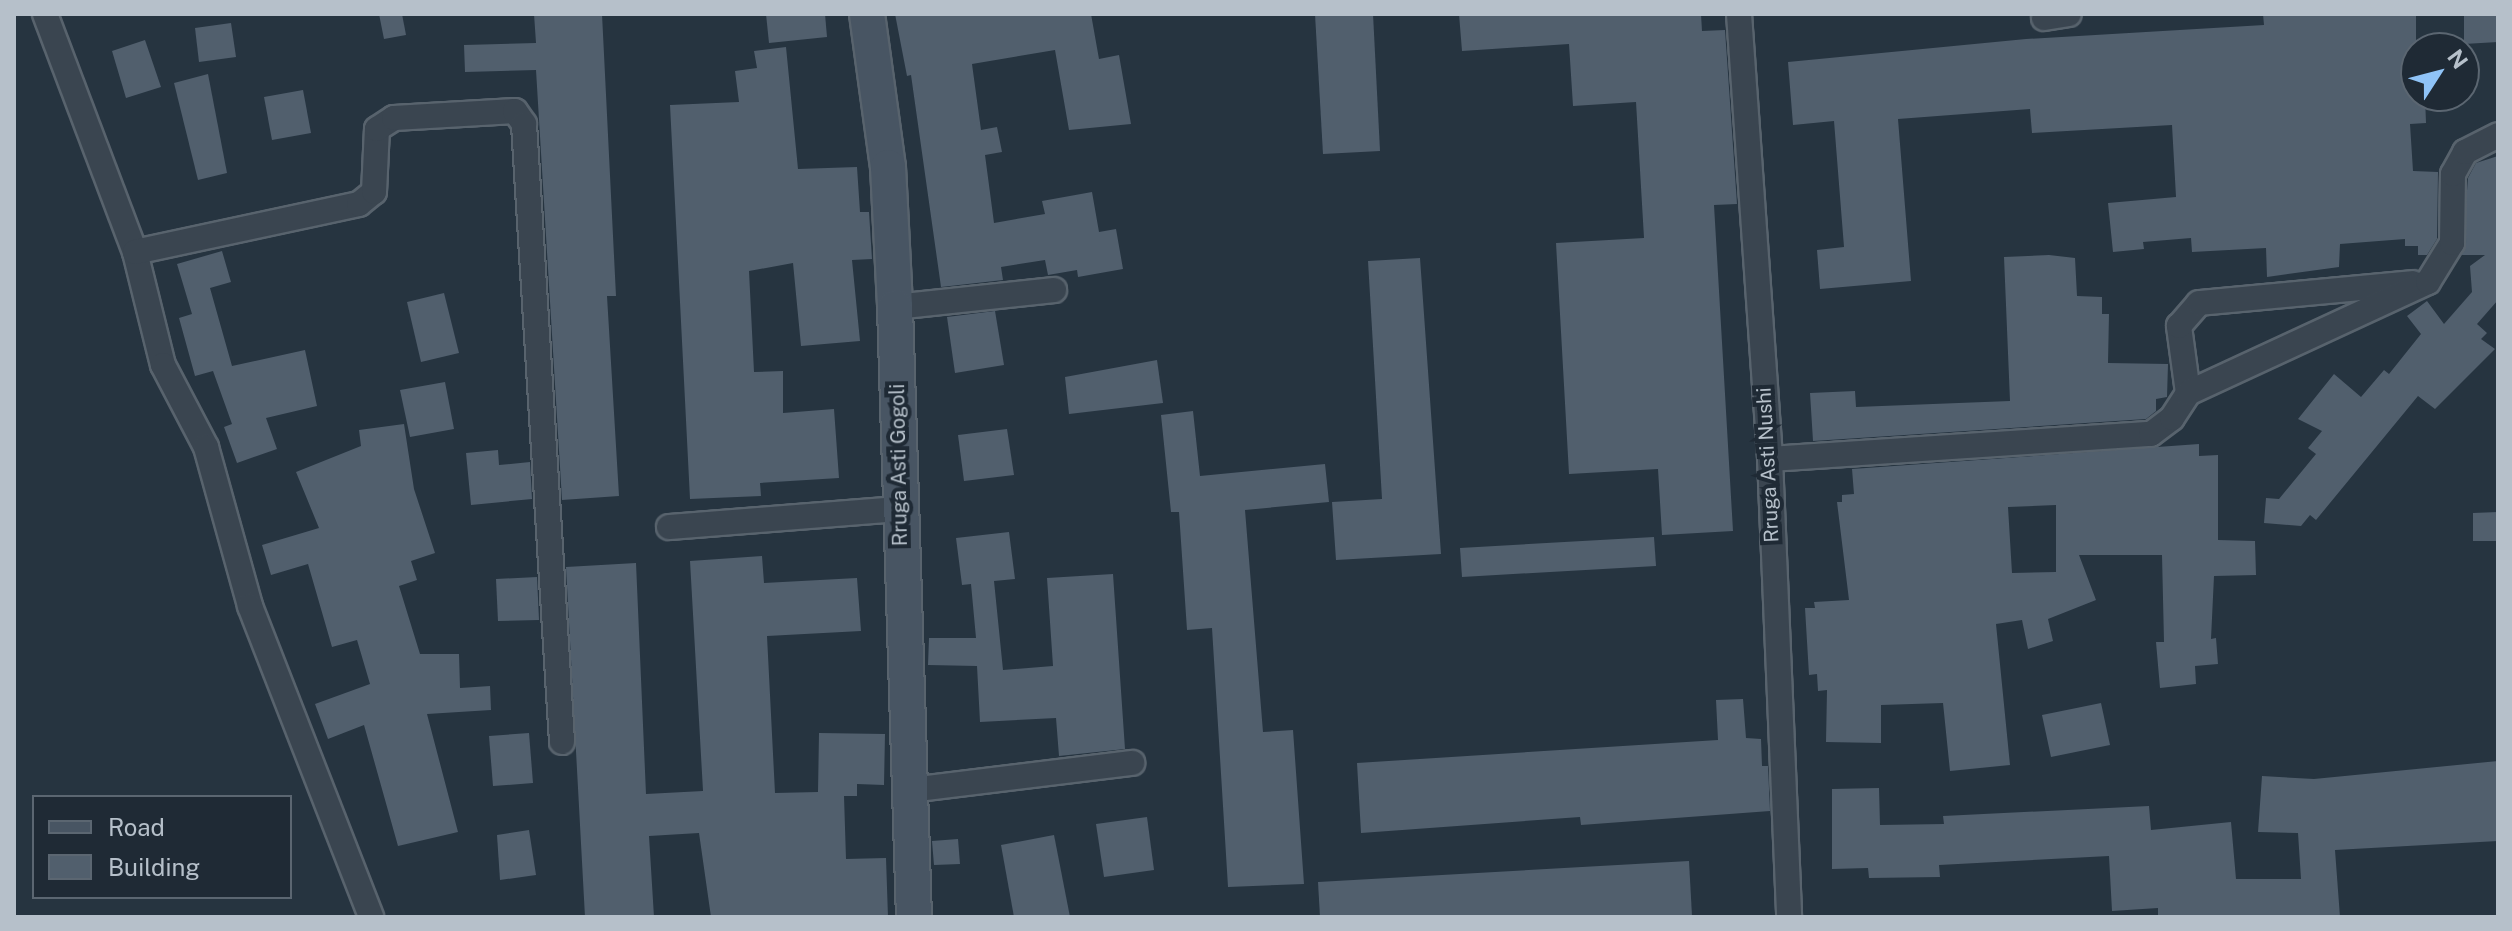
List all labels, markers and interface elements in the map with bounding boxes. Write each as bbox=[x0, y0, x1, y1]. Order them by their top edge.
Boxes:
north arrow bbox=[2400, 32, 2480, 112]
text: N bbox=[2442, 44, 2473, 74]
street label: Rruga Asti Gogoli bbox=[886, 384, 912, 546]
street label: Rruga Asti Nushi bbox=[1752, 387, 1784, 543]
legend bbox=[32, 795, 292, 899]
text: Road bbox=[108, 813, 165, 841]
text: Building bbox=[108, 853, 200, 881]

